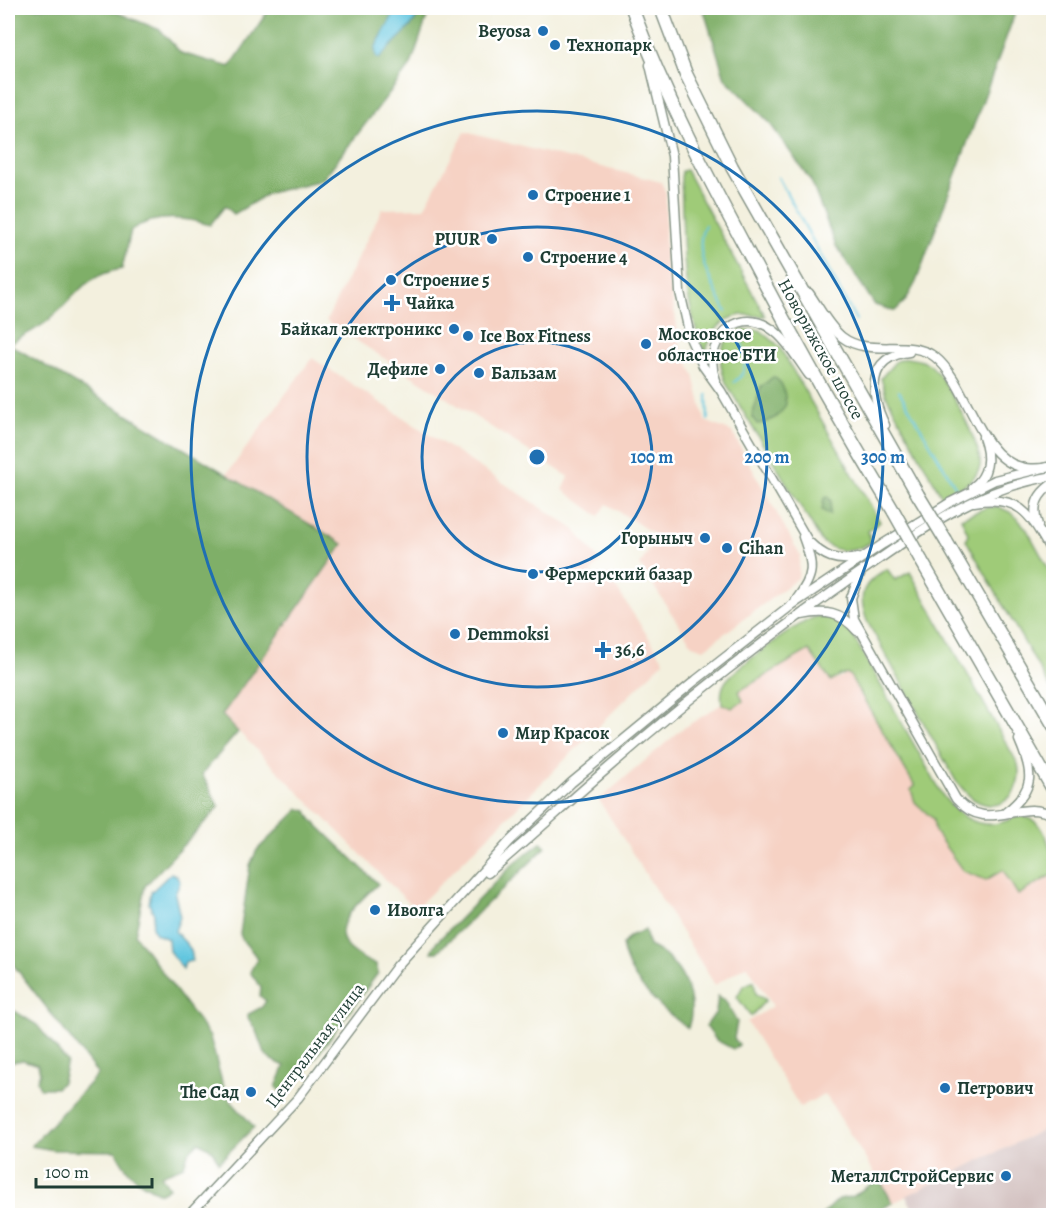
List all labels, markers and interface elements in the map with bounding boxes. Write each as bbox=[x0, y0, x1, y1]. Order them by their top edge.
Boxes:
place label: Beyosa bbox=[478, 19, 531, 43]
marker: Beyosa bbox=[536, 24, 550, 38]
place label: Технопарк bbox=[567, 33, 652, 57]
marker: Технопарк bbox=[548, 38, 562, 52]
place label: Строение 1 bbox=[545, 183, 631, 207]
marker: Строение 1 bbox=[526, 188, 540, 202]
place label: PUUR bbox=[434, 227, 480, 251]
marker: PUUR bbox=[485, 232, 499, 246]
place label: Строение 4 bbox=[540, 245, 628, 269]
marker: Строение 4 bbox=[521, 250, 535, 264]
place label: Строение 5 bbox=[403, 268, 490, 292]
marker: Строение 5 bbox=[384, 273, 398, 287]
street label: Новорижское шоссе bbox=[772, 274, 870, 424]
place label: Чайка bbox=[406, 291, 455, 315]
marker: Чайка bbox=[383, 294, 401, 312]
place label: Байкал электроникс bbox=[280, 317, 442, 341]
marker: Байкал электроникс bbox=[447, 322, 461, 336]
place label: Московское областное БТИ bbox=[658, 322, 776, 367]
place label: Ice Box Fitness bbox=[480, 324, 591, 348]
marker: Ice Box Fitness bbox=[461, 329, 475, 343]
marker: Московское областное БТИ bbox=[639, 337, 653, 351]
place label: Дефиле bbox=[367, 357, 428, 381]
place label: Бальзам bbox=[491, 361, 557, 385]
marker: Дефиле bbox=[433, 362, 447, 376]
marker: Бальзам bbox=[472, 366, 486, 380]
text: 100 m bbox=[631, 445, 673, 469]
text: 200 m bbox=[744, 445, 790, 469]
text: 300 m bbox=[861, 445, 905, 469]
centre of rings bbox=[527, 447, 547, 467]
place label: Горыныч bbox=[621, 526, 693, 550]
marker: Горыныч bbox=[698, 531, 712, 545]
place label: Cihan bbox=[739, 536, 784, 560]
marker: Cihan bbox=[720, 541, 734, 555]
place label: Фермерский базар bbox=[545, 562, 693, 586]
marker: Фермерский базар bbox=[526, 567, 540, 581]
place label: Demmoksi bbox=[467, 622, 549, 646]
marker: Demmoksi bbox=[448, 627, 462, 641]
place label: 36,6 bbox=[615, 638, 644, 662]
marker: 36,6 bbox=[596, 643, 610, 657]
place label: Мир Красок bbox=[515, 721, 610, 745]
marker: Мир Красок bbox=[496, 726, 510, 740]
place label: Иволга bbox=[387, 898, 444, 922]
marker: Иволга bbox=[368, 903, 382, 917]
street label: Центральная улица bbox=[260, 977, 370, 1113]
place label: Петрович bbox=[957, 1076, 1034, 1100]
place label: The Сад bbox=[180, 1080, 239, 1104]
marker: Петрович bbox=[938, 1081, 952, 1095]
marker: The Сад bbox=[244, 1085, 258, 1099]
scale bar bbox=[36, 1151, 152, 1189]
text: 100 m bbox=[45, 1160, 89, 1184]
place label: МеталлСтройСервис bbox=[831, 1164, 994, 1188]
marker: МеталлСтройСервис bbox=[999, 1169, 1013, 1183]

